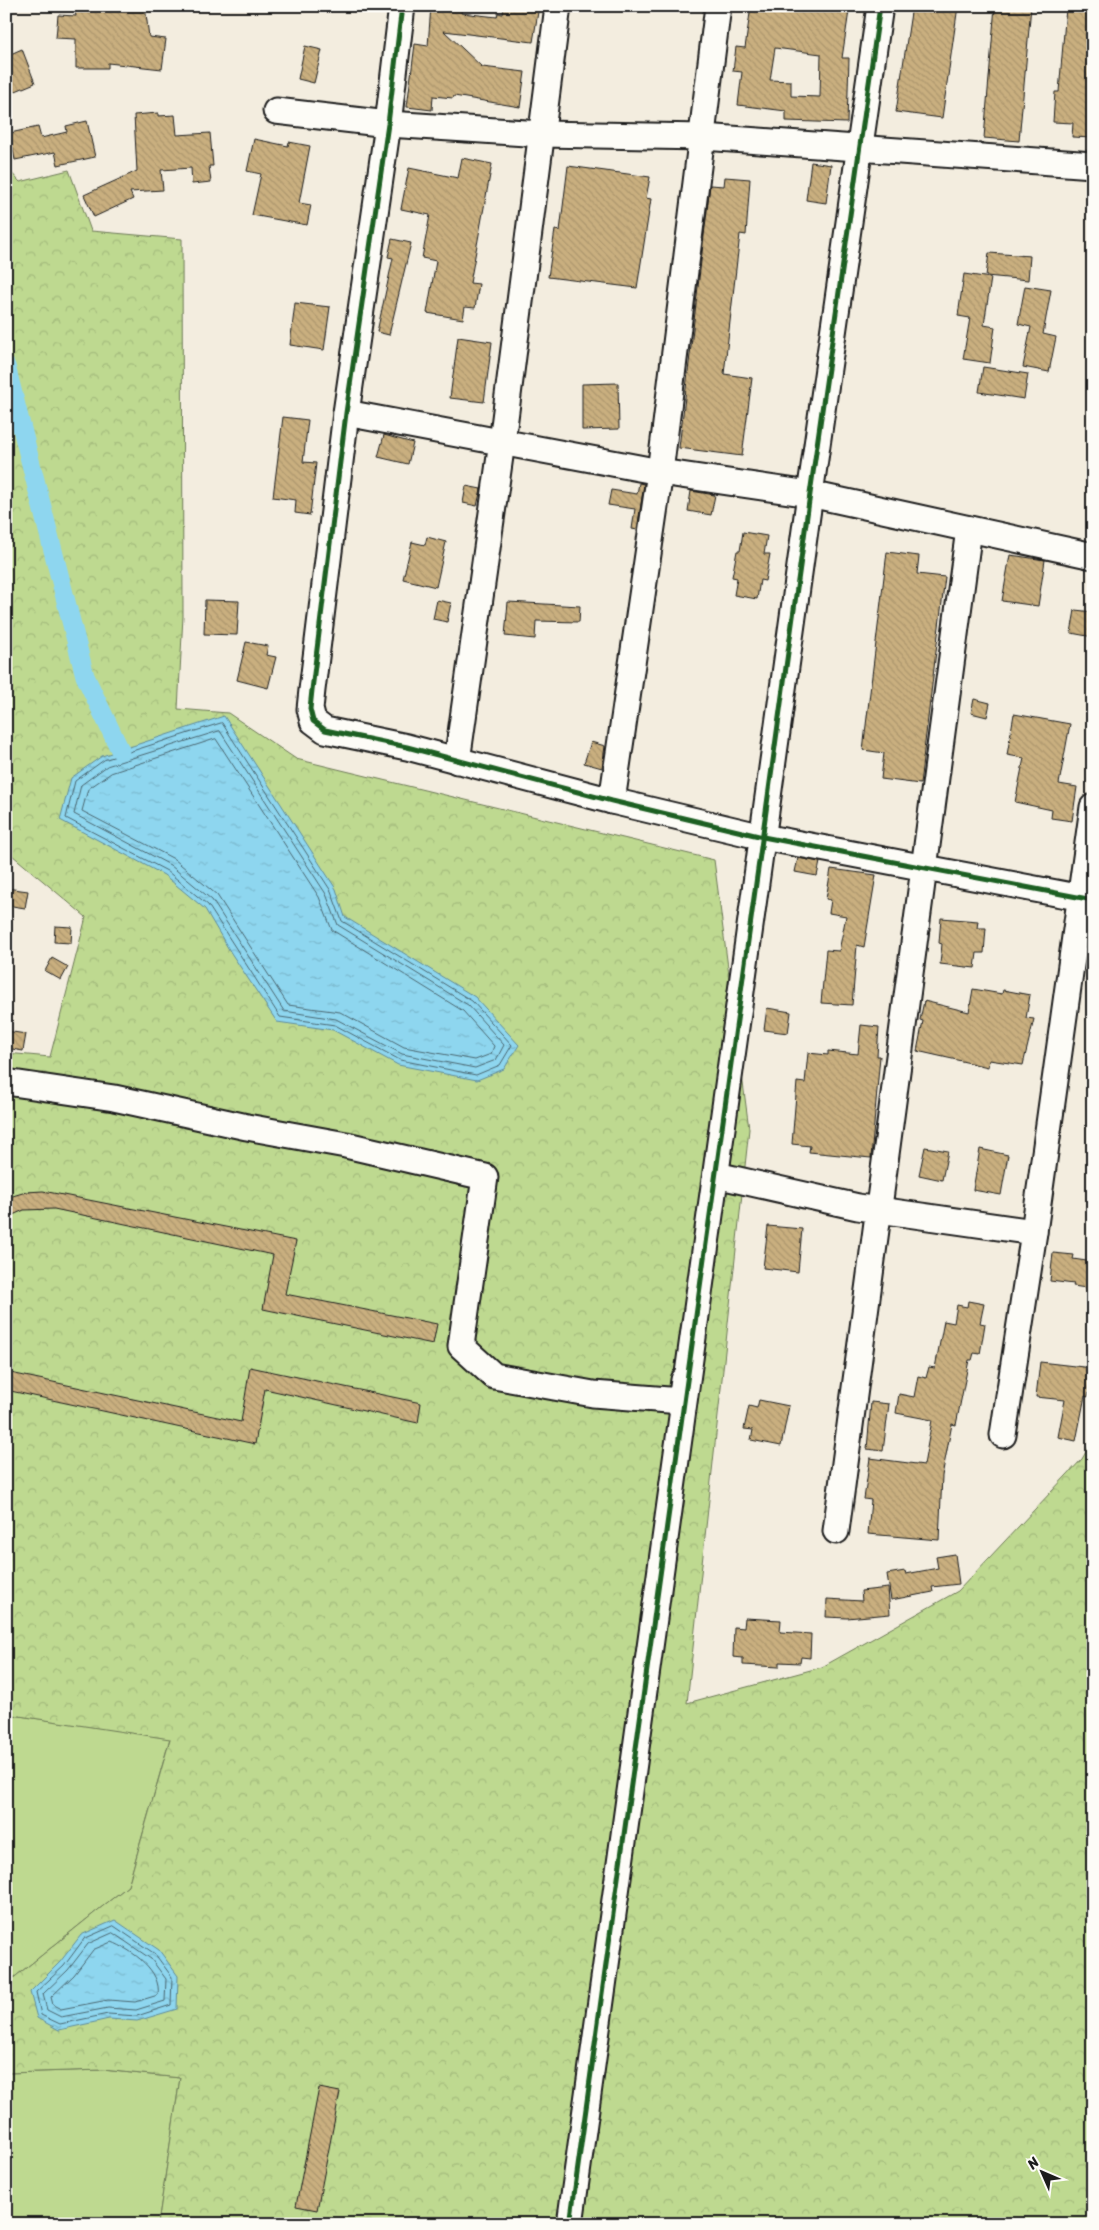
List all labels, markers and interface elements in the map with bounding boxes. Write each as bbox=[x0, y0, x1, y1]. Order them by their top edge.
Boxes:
north arrow bbox=[1016, 2148, 1066, 2198]
text: N bbox=[1020, 2151, 1046, 2176]

